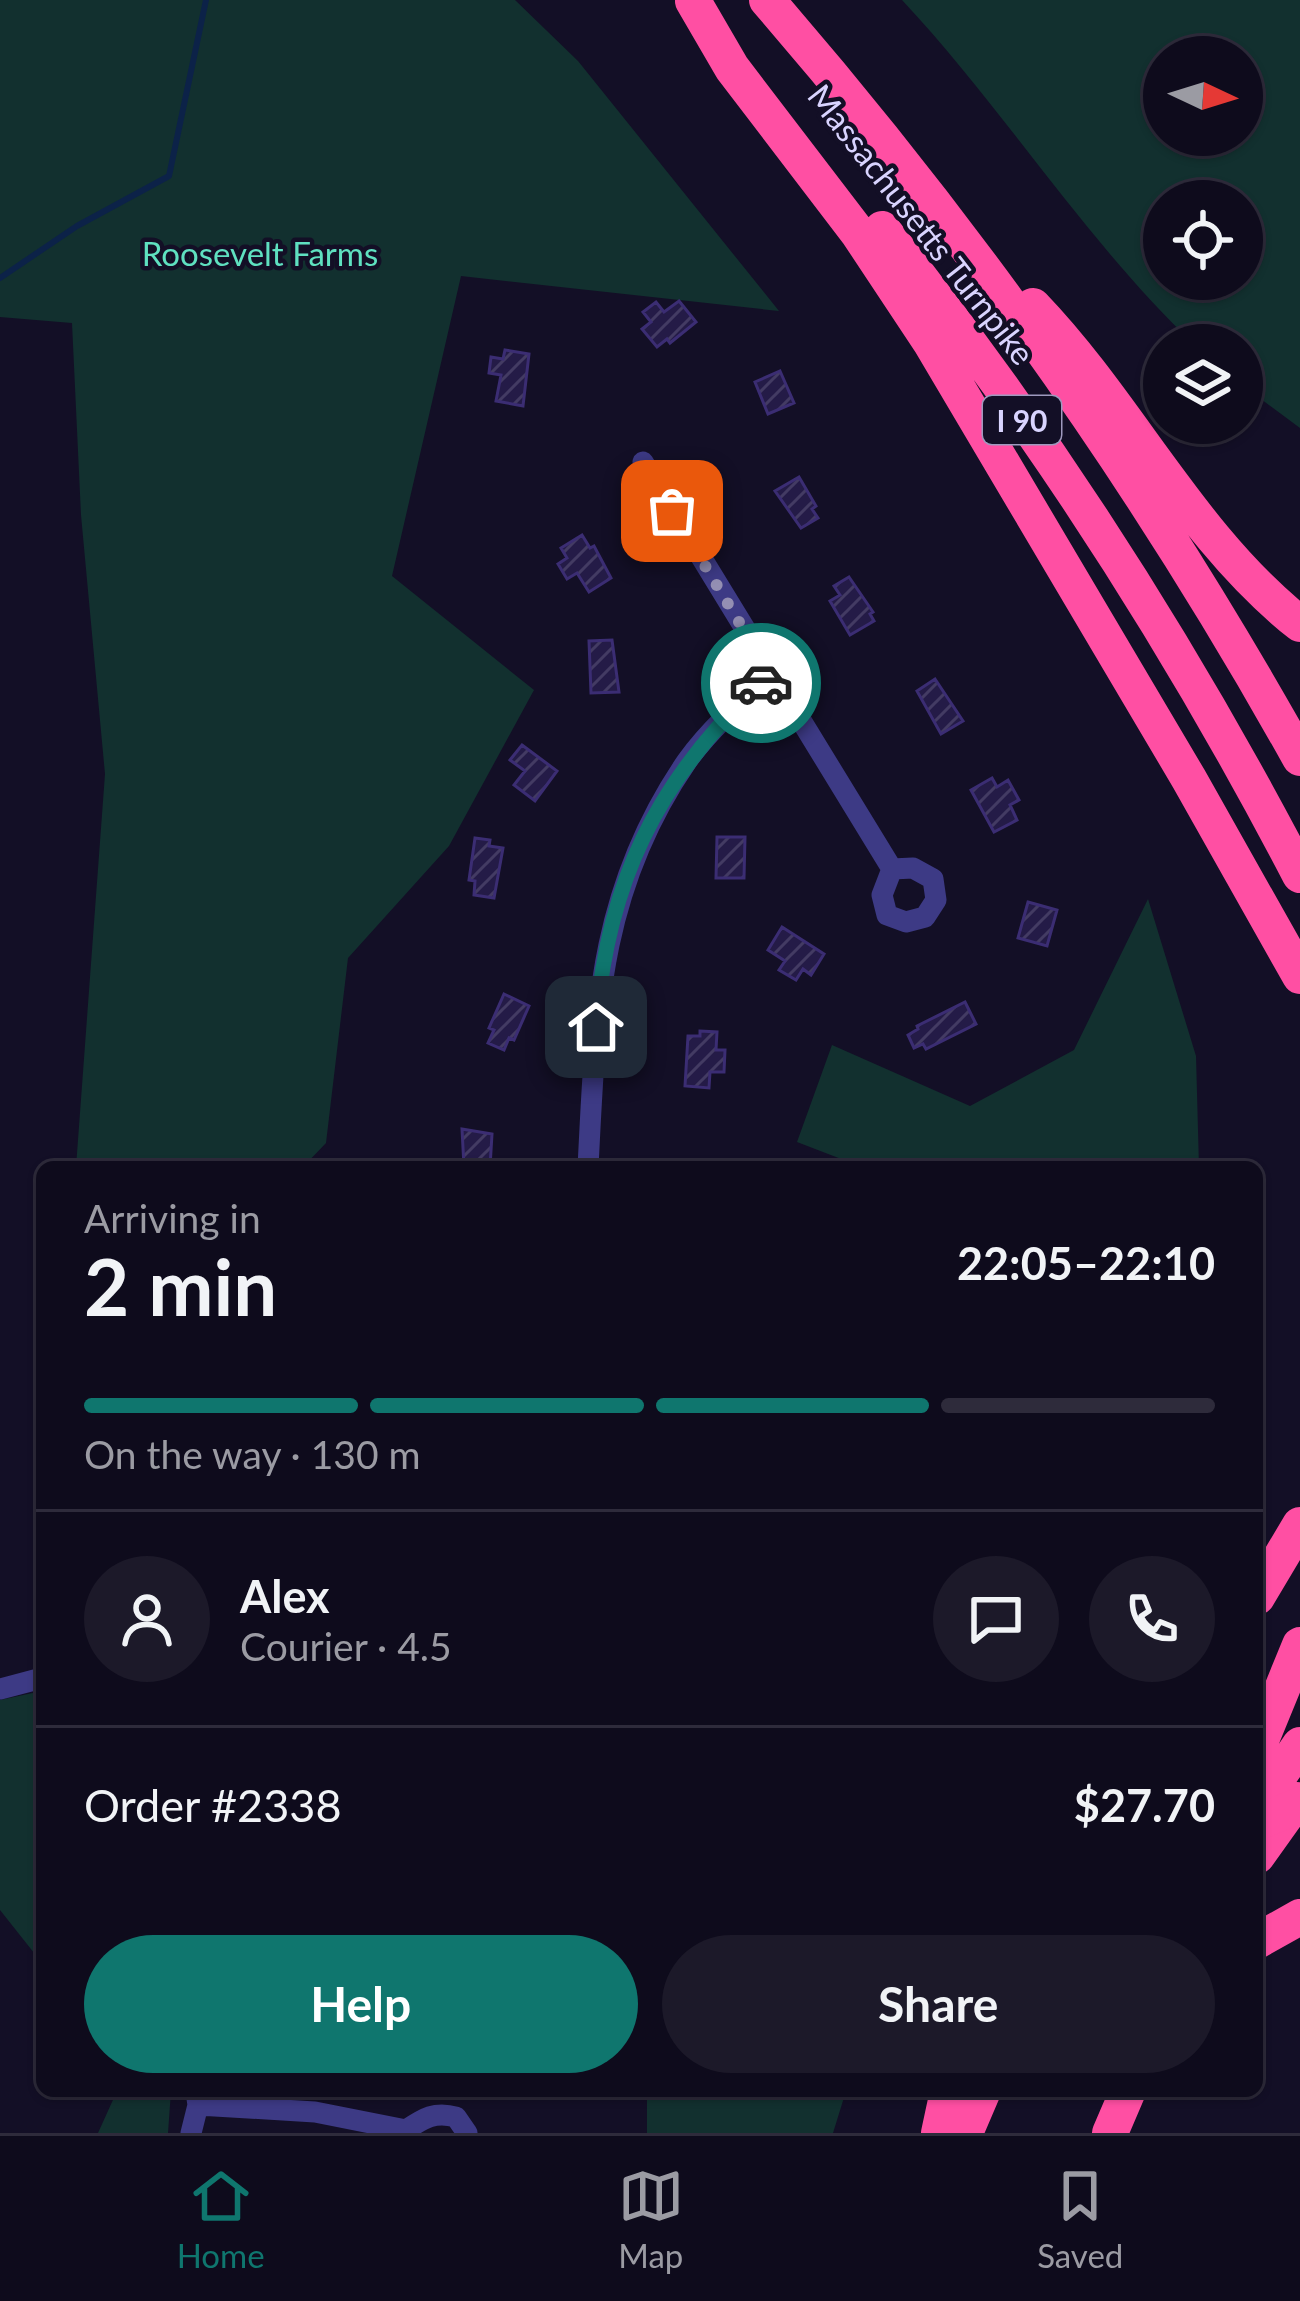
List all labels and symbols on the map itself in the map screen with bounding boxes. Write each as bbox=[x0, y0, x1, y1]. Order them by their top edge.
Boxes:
north arrow bbox=[1143, 36, 1263, 156]
street label: Massachusetts Turnpike bbox=[800, 76, 1044, 372]
park label: Roosevelt Farms bbox=[142, 233, 378, 273]
road number: I 90 bbox=[983, 396, 1061, 444]
pin bbox=[621, 460, 723, 562]
courier bbox=[701, 623, 821, 743]
pin bbox=[545, 976, 647, 1078]

